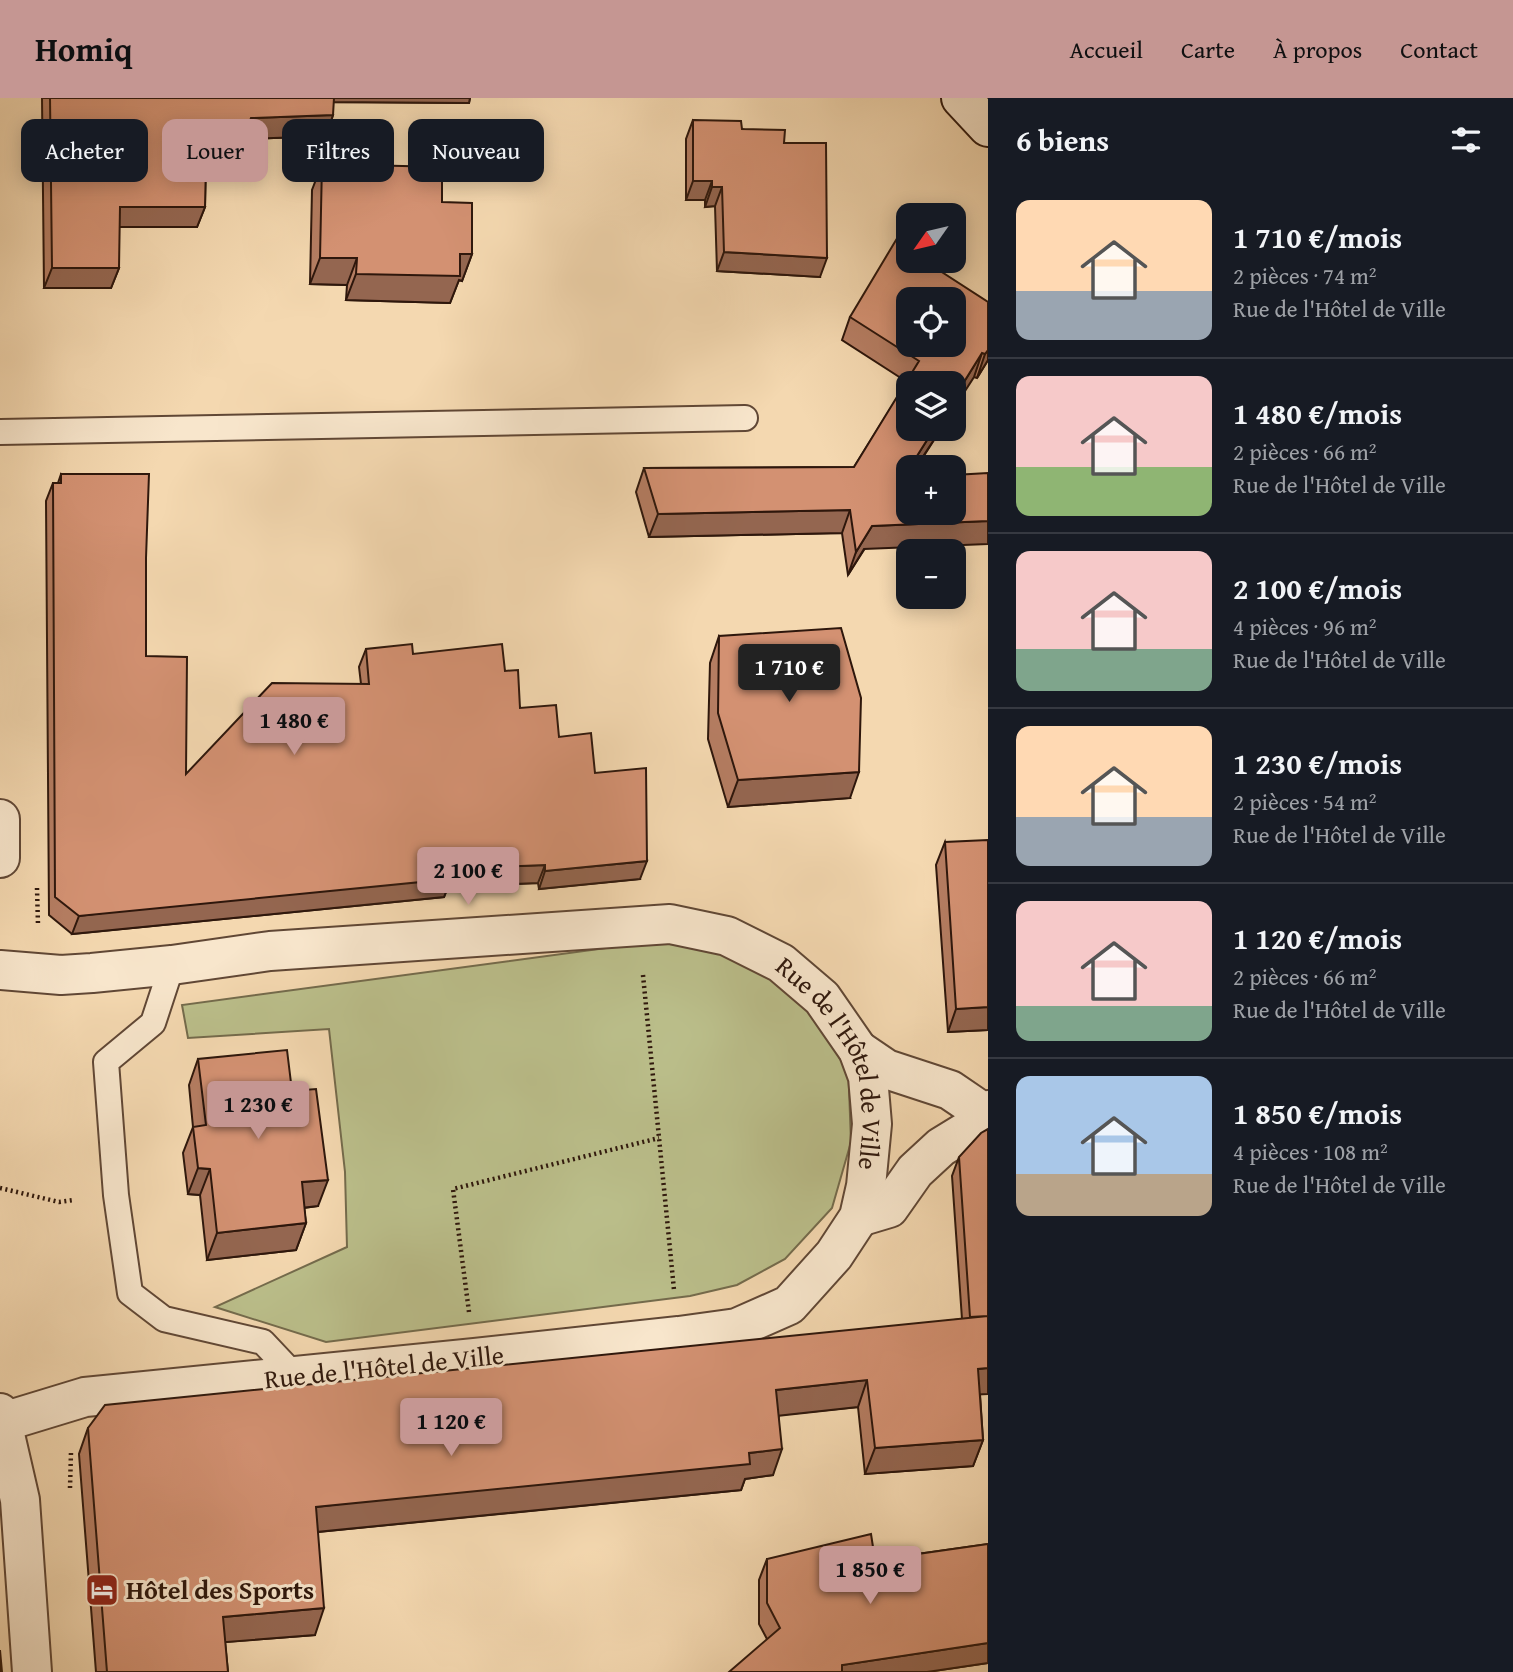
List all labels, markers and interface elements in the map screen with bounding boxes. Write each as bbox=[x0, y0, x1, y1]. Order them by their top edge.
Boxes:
text: Homiq bbox=[35, 25, 132, 73]
text: Accueil bbox=[1069, 32, 1143, 67]
text: Carte bbox=[1181, 32, 1235, 67]
text: À propos bbox=[1273, 32, 1362, 67]
text: Contact bbox=[1400, 32, 1478, 67]
text: 6 biens bbox=[1016, 118, 1109, 162]
chip: Acheter bbox=[21, 119, 148, 182]
chip: Louer bbox=[162, 119, 268, 182]
chip: Filtres bbox=[282, 119, 394, 182]
chip: Nouveau bbox=[408, 119, 544, 182]
icon: filters bbox=[1447, 121, 1485, 159]
north arrow bbox=[896, 203, 966, 273]
map controls bbox=[896, 203, 966, 609]
text: 1 710 €/mois bbox=[1233, 215, 1402, 259]
icon: home bbox=[1072, 228, 1156, 312]
text: 2 pièces · 74 m² bbox=[1233, 259, 1377, 292]
button: locate bbox=[896, 287, 966, 357]
text: Rue de l'Hôtel de Ville bbox=[1233, 292, 1446, 325]
button: layers bbox=[896, 371, 966, 441]
text: 1 480 €/mois bbox=[1233, 391, 1402, 435]
icon: home bbox=[1072, 404, 1156, 488]
text: 2 pièces · 66 m² bbox=[1233, 435, 1377, 468]
button: + bbox=[896, 455, 966, 525]
text: Rue de l'Hôtel de Ville bbox=[1233, 468, 1446, 501]
button: − bbox=[896, 539, 966, 609]
text: 2 100 €/mois bbox=[1233, 566, 1402, 610]
icon: home bbox=[1072, 579, 1156, 663]
text: 4 pièces · 96 m² bbox=[1233, 610, 1377, 643]
text: Rue de l'Hôtel de Ville bbox=[1233, 643, 1446, 676]
pin: 1 710 € bbox=[724, 644, 854, 704]
text: 1 710 € bbox=[754, 650, 824, 683]
pin: 1 480 € bbox=[229, 698, 359, 757]
text: 1 480 € bbox=[259, 703, 329, 736]
text: 1 230 €/mois bbox=[1233, 741, 1402, 785]
icon: home bbox=[1072, 754, 1156, 838]
text: 2 pièces · 54 m² bbox=[1233, 785, 1377, 818]
text: Rue de l'Hôtel de Ville bbox=[1233, 818, 1446, 851]
pin: 2 100 € bbox=[403, 848, 533, 907]
text: 2 100 € bbox=[433, 853, 503, 886]
text: 1 120 €/mois bbox=[1233, 916, 1402, 960]
icon: home bbox=[1072, 929, 1156, 1013]
street label: Rue de l'Hôtel de Ville bbox=[767, 947, 892, 1172]
text: 2 pièces · 66 m² bbox=[1233, 960, 1377, 993]
text: Rue de l'Hôtel de Ville bbox=[1233, 993, 1446, 1026]
pin: 1 230 € bbox=[193, 1082, 323, 1141]
text: 1 230 € bbox=[223, 1087, 293, 1120]
text: 1 850 €/mois bbox=[1233, 1091, 1402, 1135]
icon: home bbox=[1072, 1104, 1156, 1188]
text: 4 pièces · 108 m² bbox=[1233, 1135, 1388, 1168]
text: Rue de l'Hôtel de Ville bbox=[1233, 1168, 1446, 1201]
street label: Rue de l'Hôtel de Ville bbox=[262, 1335, 506, 1398]
pin: 1 120 € bbox=[386, 1398, 516, 1458]
text: 1 120 € bbox=[416, 1404, 486, 1437]
pin: 1 850 € bbox=[805, 1546, 935, 1606]
text: 1 850 € bbox=[835, 1552, 905, 1585]
place label: Hôtel des Sports bbox=[126, 1570, 314, 1609]
hotel icon: Hôtel des Sports bbox=[83, 1571, 121, 1609]

